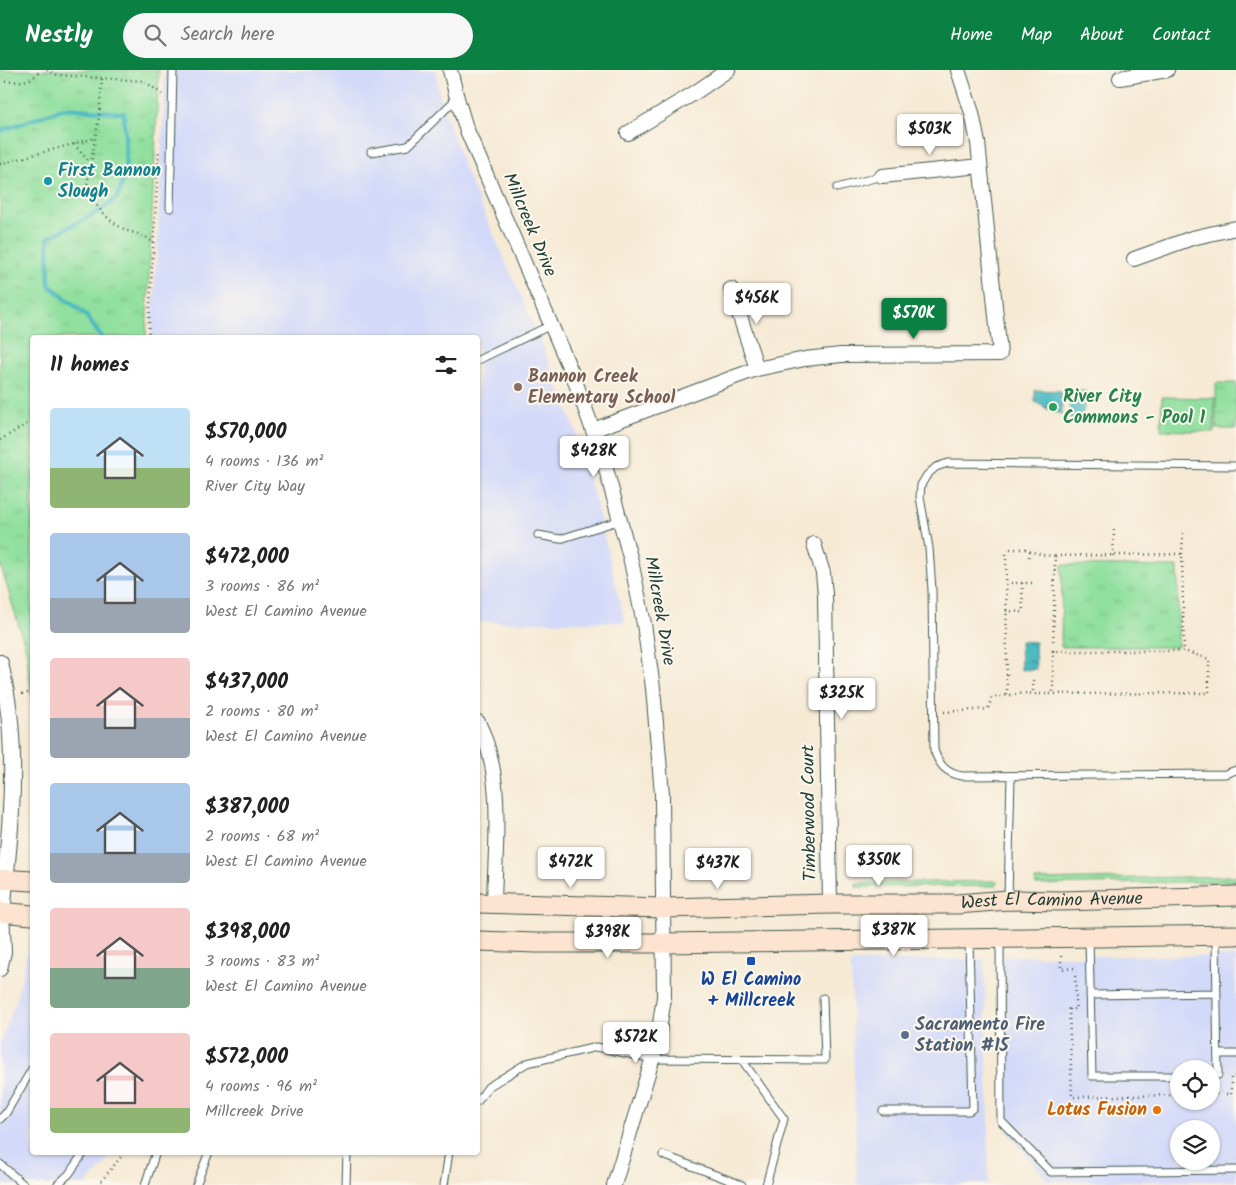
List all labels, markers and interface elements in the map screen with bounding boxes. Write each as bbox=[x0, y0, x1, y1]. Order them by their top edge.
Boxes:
search box bbox=[123, 13, 473, 58]
text: Nestly bbox=[25, 16, 93, 55]
text: Search here bbox=[181, 20, 274, 50]
icon: search bbox=[141, 21, 169, 49]
text: Home bbox=[950, 21, 993, 50]
text: Map bbox=[1021, 21, 1052, 50]
text: About bbox=[1080, 21, 1124, 50]
text: Contact bbox=[1152, 21, 1211, 50]
pin: $503K bbox=[895, 114, 965, 156]
text: $503K bbox=[908, 117, 952, 142]
place label: First Bannon Slough bbox=[58, 157, 161, 207]
street label: Millcreek Drive bbox=[494, 168, 564, 282]
marker: First Bannon Slough bbox=[42, 175, 54, 187]
pin: $456K bbox=[722, 282, 792, 325]
text: $456K bbox=[735, 286, 779, 311]
pin: $570K bbox=[879, 298, 949, 340]
text: $570K bbox=[893, 301, 935, 326]
text: 11 homes bbox=[50, 349, 129, 382]
icon: filters bbox=[432, 351, 460, 379]
place label: Bannon Creek Elementary School bbox=[528, 363, 675, 413]
marker: Bannon Creek Elementary School bbox=[512, 381, 524, 393]
place label: River City Commons - Pool 1 bbox=[1063, 383, 1206, 433]
marker: River City Commons - Pool 1 bbox=[1047, 401, 1059, 413]
text: $570,000 bbox=[205, 416, 287, 449]
icon: home bbox=[90, 428, 150, 488]
pin: $428K bbox=[559, 436, 629, 478]
text: $428K bbox=[571, 439, 617, 464]
text: 4 rooms · 136 m² bbox=[205, 449, 323, 474]
text: River City Way bbox=[205, 474, 305, 499]
text: $472,000 bbox=[205, 541, 289, 574]
icon: home bbox=[90, 553, 150, 613]
street label: Millcreek Drive bbox=[635, 554, 683, 668]
text: 3 rooms · 86 m² bbox=[205, 574, 319, 599]
text: West El Camino Avenue bbox=[205, 599, 367, 624]
text: $437,000 bbox=[205, 666, 288, 699]
icon: home bbox=[90, 678, 150, 738]
pin: $325K bbox=[807, 678, 877, 720]
text: $325K bbox=[819, 681, 865, 706]
text: 2 rooms · 80 m² bbox=[205, 699, 318, 724]
text: West El Camino Avenue bbox=[205, 724, 367, 749]
street label: Timberwood Court bbox=[794, 743, 826, 882]
text: $387,000 bbox=[205, 791, 289, 824]
icon: home bbox=[90, 803, 150, 863]
text: 2 rooms · 68 m² bbox=[205, 824, 319, 849]
pin: $350K bbox=[844, 844, 914, 887]
pin: $472K bbox=[536, 846, 606, 889]
pin: $437K bbox=[683, 848, 753, 890]
text: $350K bbox=[857, 848, 901, 873]
text: West El Camino Avenue bbox=[205, 849, 367, 874]
text: $472K bbox=[549, 850, 593, 875]
text: $437K bbox=[696, 851, 740, 876]
street label: West El Camino Avenue bbox=[960, 884, 1143, 918]
pin: $387K bbox=[859, 914, 929, 957]
text: $398,000 bbox=[205, 916, 290, 949]
pin: $398K bbox=[573, 916, 643, 959]
text: $387K bbox=[872, 918, 916, 943]
text: $398K bbox=[585, 920, 631, 945]
icon: home bbox=[90, 928, 150, 988]
text: 3 rooms · 83 m² bbox=[205, 949, 319, 974]
marker: W El Camino + Millcreek bbox=[745, 955, 757, 967]
place label: W El Camino + Millcreek bbox=[701, 966, 801, 1016]
text: West El Camino Avenue bbox=[205, 974, 367, 999]
place label: Sacramento Fire Station #15 bbox=[915, 1011, 1045, 1061]
pin: $572K bbox=[601, 1022, 671, 1064]
text: $572K bbox=[614, 1025, 658, 1050]
marker: Sacramento Fire Station #15 bbox=[899, 1029, 911, 1041]
text: $572,000 bbox=[205, 1041, 288, 1074]
icon: home bbox=[90, 1053, 150, 1113]
map controls bbox=[1170, 1060, 1220, 1170]
button: locate bbox=[1170, 1060, 1220, 1110]
text: 4 rooms · 96 m² bbox=[205, 1074, 317, 1099]
place label: Lotus Fusion bbox=[1047, 1096, 1147, 1125]
text: Millcreek Drive bbox=[205, 1099, 303, 1124]
marker: Lotus Fusion bbox=[1151, 1104, 1163, 1116]
button: layers bbox=[1170, 1120, 1220, 1170]

